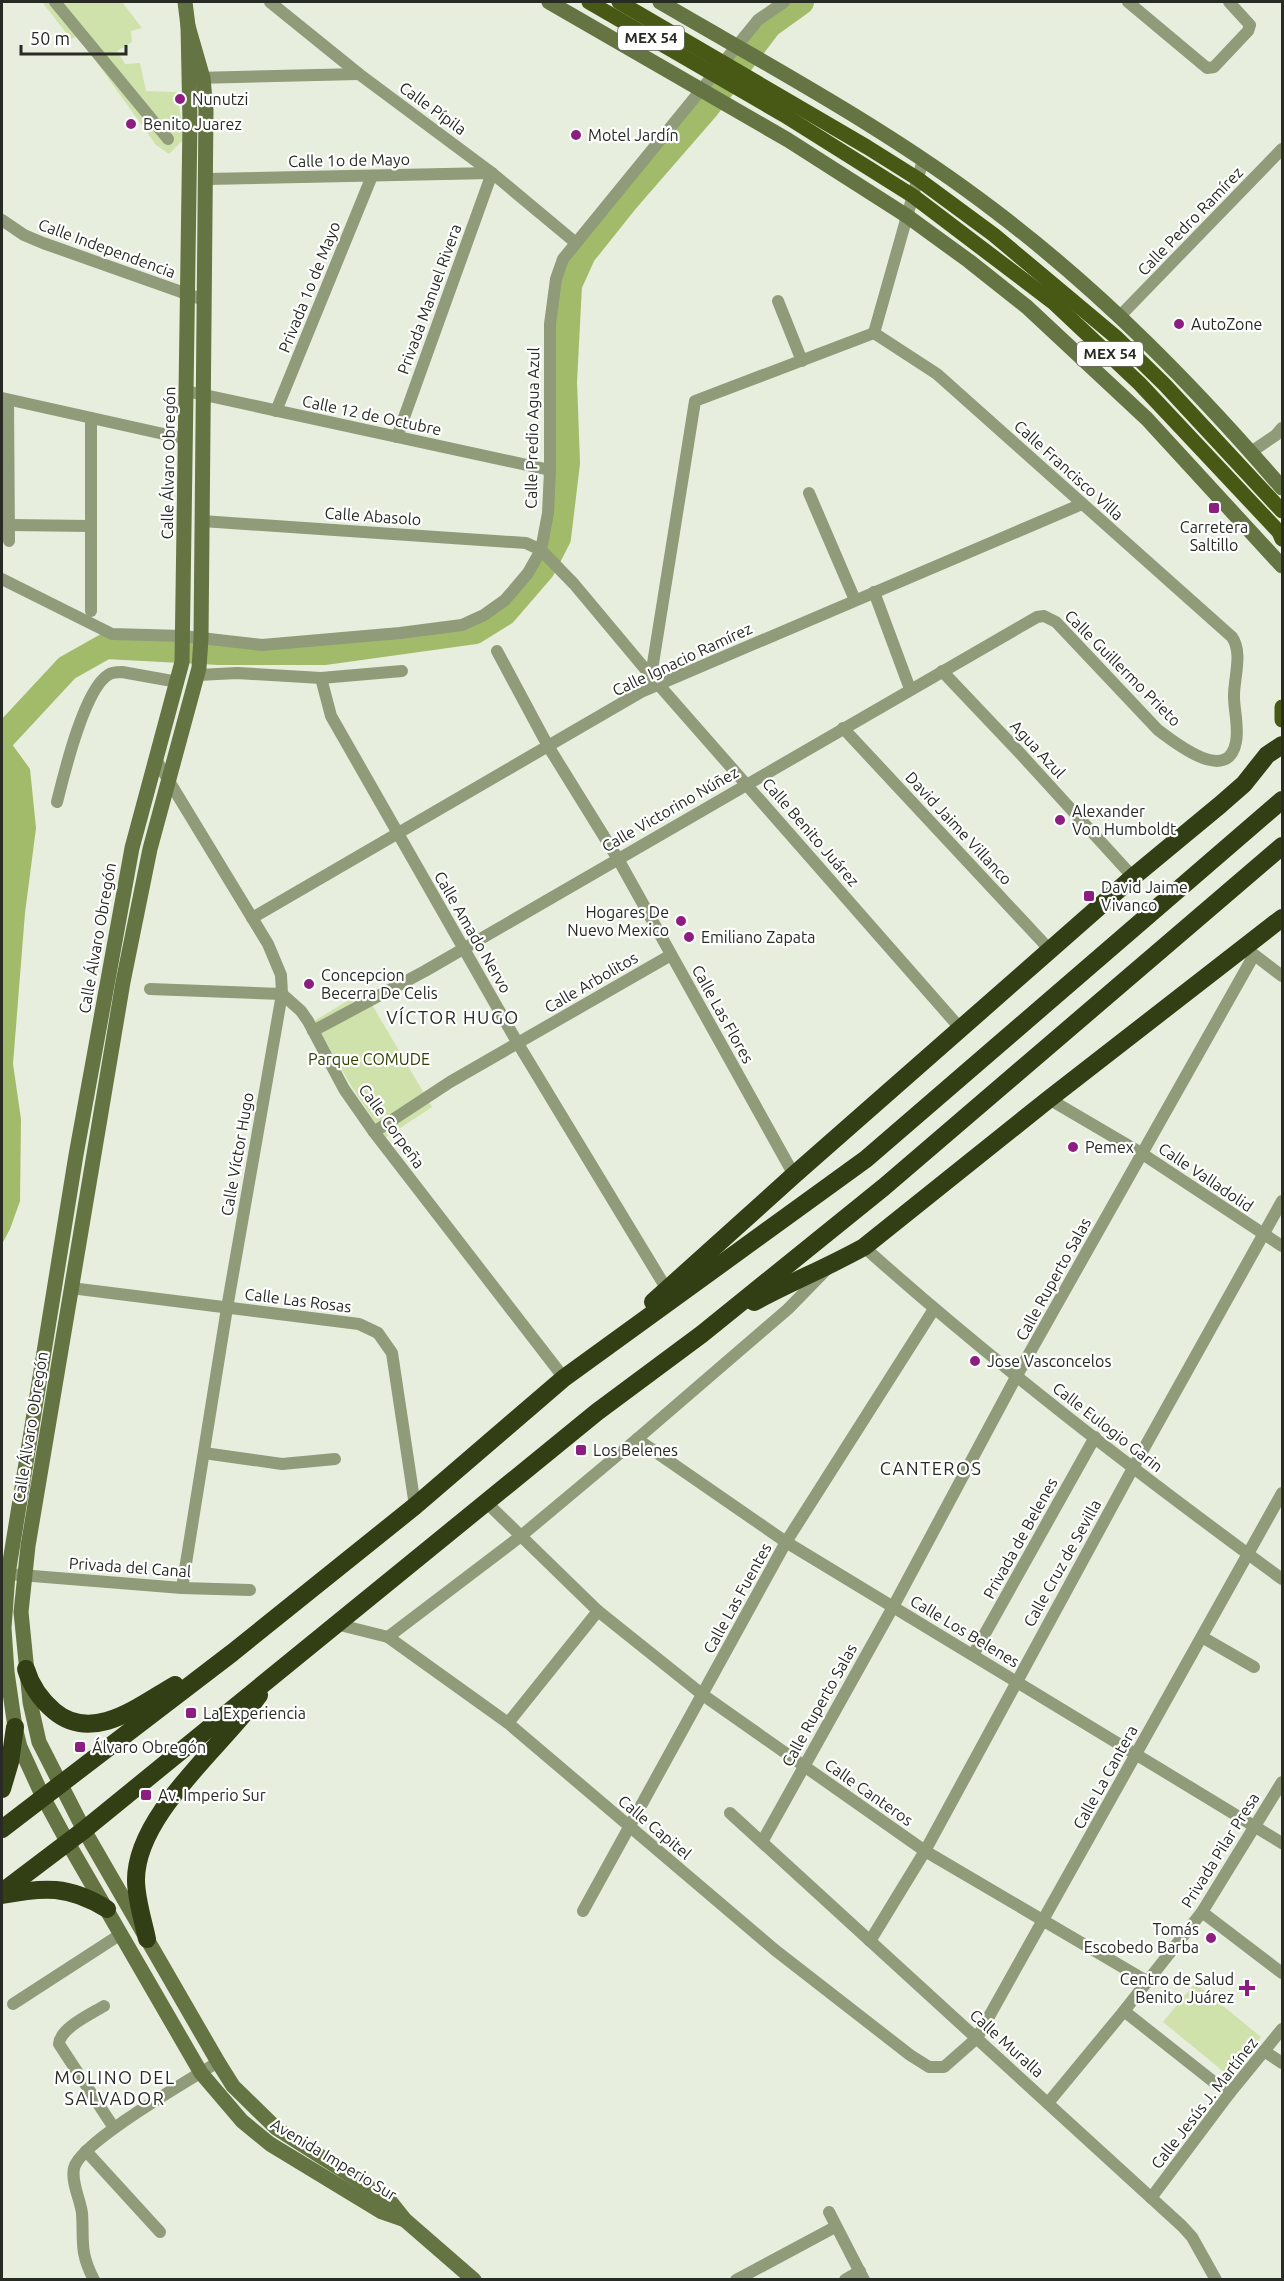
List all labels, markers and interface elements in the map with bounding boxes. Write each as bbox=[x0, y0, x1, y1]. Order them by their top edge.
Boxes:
scale bar bbox=[21, 18, 126, 56]
road number: MEX 54 bbox=[618, 26, 684, 50]
text: 50 m bbox=[30, 28, 70, 48]
street label: Calle Pípila bbox=[396, 78, 470, 138]
place label: Nunutzi bbox=[192, 90, 248, 108]
marker: Nunutzi bbox=[173, 92, 187, 106]
place label: Benito Juarez bbox=[143, 115, 242, 133]
marker: Benito Juarez bbox=[124, 117, 138, 131]
place label: Motel Jardín bbox=[588, 126, 679, 144]
marker: Motel Jardín bbox=[569, 128, 583, 142]
street label: Calle 1o de Mayo bbox=[288, 150, 410, 170]
street label: Calle Pedro Ramírez bbox=[1134, 163, 1246, 279]
street label: Calle Independencia bbox=[36, 215, 178, 281]
street label: Privada 1o de Mayo bbox=[274, 219, 344, 355]
street label: Privada Manuel Rivera bbox=[393, 221, 465, 377]
place label: AutoZone bbox=[1191, 315, 1262, 333]
marker: AutoZone bbox=[1172, 317, 1186, 331]
road number: MEX 54 bbox=[1077, 342, 1143, 366]
street label: Calle Predio Agua Azul bbox=[522, 347, 542, 509]
street label: Calle Álvaro Obregón bbox=[156, 386, 178, 540]
street label: Calle 12 de Octubre bbox=[301, 391, 443, 439]
street label: Calle Francisco Villa bbox=[1011, 416, 1127, 524]
marker: Carretera Saltillo bbox=[1207, 501, 1221, 515]
street label: Calle Abasolo bbox=[324, 504, 422, 528]
place label: Carretera Saltillo bbox=[1180, 518, 1248, 554]
street label: Calle Guillermo Prieto bbox=[1061, 606, 1185, 730]
street label: Calle Ignacio Ramírez bbox=[609, 619, 755, 699]
street label: Agua Azul bbox=[1007, 717, 1069, 781]
street label: Calle Victorino Núñez bbox=[599, 763, 741, 855]
street label: David Jaime Villanco bbox=[902, 768, 1016, 888]
street label: Calle Benito Juárez bbox=[759, 774, 863, 890]
place label: Alexander Von Humboldt bbox=[1072, 802, 1177, 838]
marker: Alexander Von Humboldt bbox=[1053, 813, 1067, 827]
street label: Calle Álvaro Obregón bbox=[73, 861, 119, 1015]
street label: Calle Amado Nervo bbox=[431, 868, 515, 996]
place label: David Jaime Vivanco bbox=[1101, 878, 1188, 914]
marker: David Jaime Vivanco bbox=[1082, 889, 1096, 903]
place label: Hogares De Nuevo Mexico bbox=[567, 903, 669, 939]
marker: Hogares De Nuevo Mexico bbox=[674, 914, 688, 928]
place label: Emiliano Zapata bbox=[701, 928, 816, 946]
marker: Emiliano Zapata bbox=[682, 930, 696, 944]
street label: Calle Arbolitos bbox=[541, 948, 641, 1016]
street label: Calle Las Flores bbox=[689, 962, 757, 1066]
place label: Concepcion Becerra De Celis bbox=[321, 966, 438, 1002]
marker: Concepcion Becerra De Celis bbox=[302, 977, 316, 991]
district label: VÍCTOR HUGO bbox=[386, 1006, 520, 1027]
park label: Parque COMUDE bbox=[308, 1050, 430, 1068]
street label: Calle Corpeña bbox=[355, 1080, 429, 1172]
street label: Calle Víctor Hugo bbox=[217, 1091, 257, 1217]
place label: Pemex bbox=[1085, 1138, 1134, 1156]
street label: Calle Valladolid bbox=[1155, 1139, 1257, 1215]
marker: Pemex bbox=[1066, 1140, 1080, 1154]
street label: Calle Ruperto Salas bbox=[1012, 1214, 1094, 1344]
street label: Calle Las Rosas bbox=[244, 1285, 352, 1315]
street label: Calle Álvaro Obregón bbox=[7, 1350, 51, 1504]
place label: Jose Vasconcelos bbox=[987, 1352, 1111, 1370]
marker: Jose Vasconcelos bbox=[968, 1354, 982, 1368]
street label: Calle Eulogio Garin bbox=[1049, 1378, 1167, 1476]
place label: Los Belenes bbox=[593, 1441, 678, 1459]
marker: Los Belenes bbox=[574, 1443, 588, 1457]
district label: CANTEROS bbox=[880, 1458, 982, 1478]
street label: Privada de Belenes bbox=[979, 1474, 1061, 1602]
street label: Calle Cruz de Sevilla bbox=[1020, 1496, 1104, 1630]
street label: Calle Las Fuentes bbox=[699, 1540, 775, 1656]
street label: Privada del Canal bbox=[68, 1554, 192, 1580]
street label: Calle Los Belenes bbox=[907, 1591, 1023, 1671]
street label: Calle Ruperto Salas bbox=[778, 1640, 860, 1770]
place label: La Experiencia bbox=[203, 1704, 306, 1722]
marker: La Experiencia bbox=[184, 1706, 198, 1720]
street label: Calle La Cantera bbox=[1069, 1722, 1141, 1832]
place label: Álvaro Obregón bbox=[92, 1736, 206, 1756]
marker: Álvaro Obregón bbox=[73, 1740, 87, 1754]
street label: Calle Canteros bbox=[821, 1755, 917, 1829]
place label: Av. Imperio Sur bbox=[158, 1786, 266, 1804]
marker: Av. Imperio Sur bbox=[139, 1788, 153, 1802]
street label: Privada Pilar Presa bbox=[1177, 1789, 1263, 1911]
street label: Calle Capitel bbox=[615, 1791, 695, 1863]
place label: Tomás Escobedo Barba bbox=[1084, 1920, 1199, 1956]
marker: Tomás Escobedo Barba bbox=[1204, 1931, 1218, 1945]
place label: Centro de Salud Benito Juárez bbox=[1120, 1970, 1234, 2006]
marker: Centro de Salud Benito Juárez bbox=[1238, 1979, 1256, 1997]
street label: Calle Muralla bbox=[966, 2005, 1048, 2081]
street label: Calle Jesús J. Martínez bbox=[1147, 2034, 1261, 2172]
district label: MOLINO DEL SALVADOR bbox=[54, 2067, 176, 2108]
street label: Avenida Imperio Sur bbox=[268, 2114, 400, 2204]

